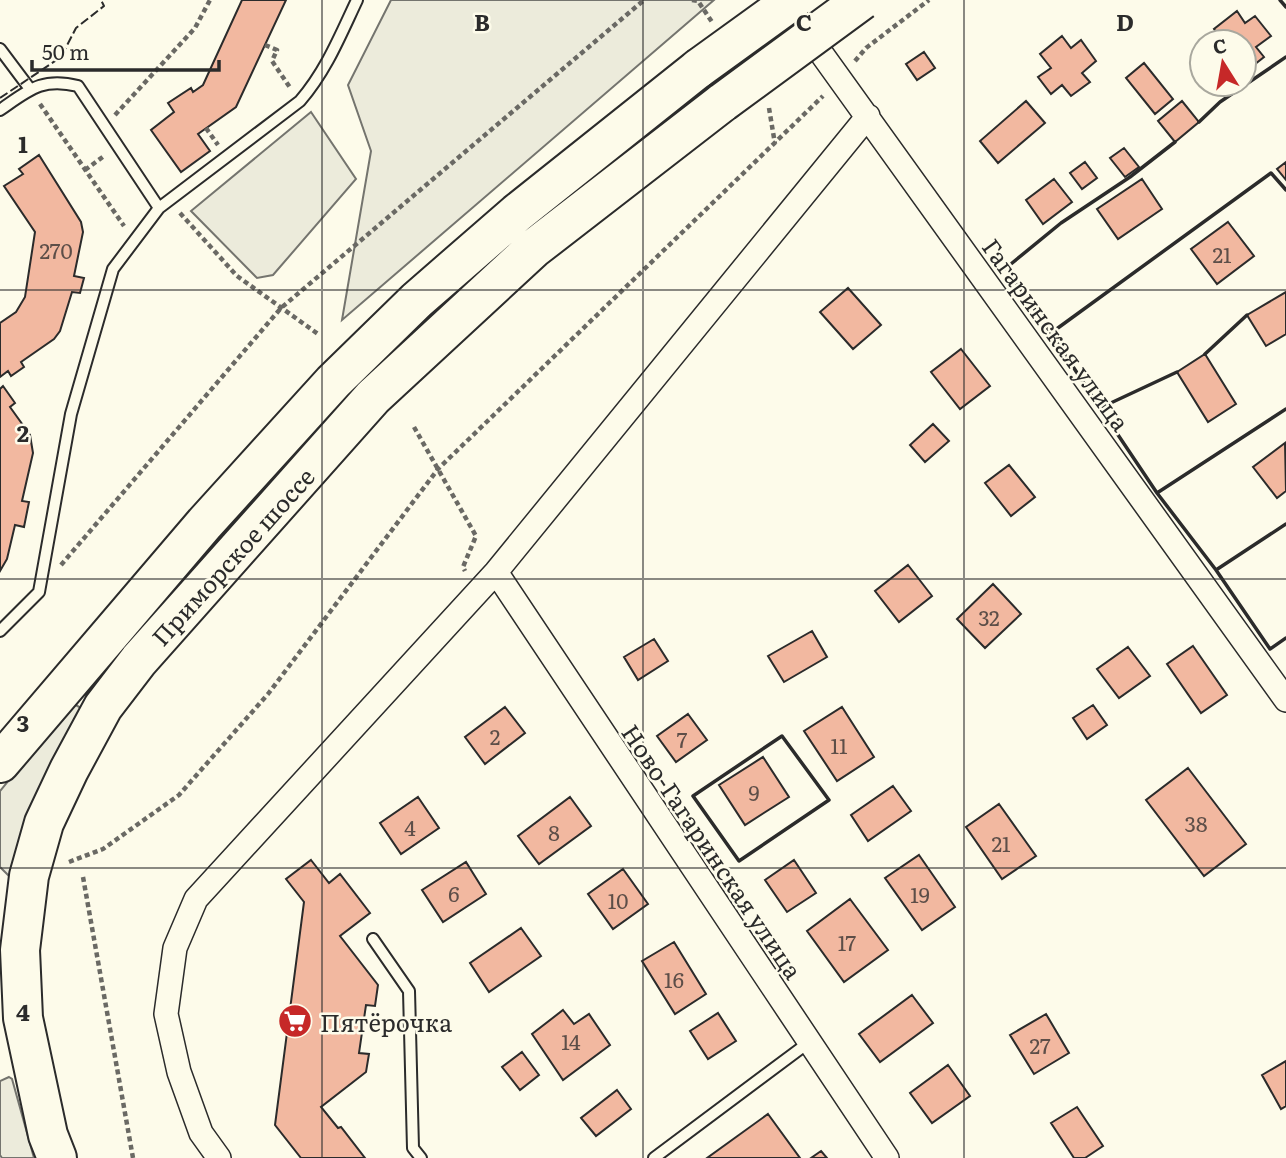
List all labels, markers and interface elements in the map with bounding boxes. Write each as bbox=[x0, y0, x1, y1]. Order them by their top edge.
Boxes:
text: B bbox=[474, 4, 490, 38]
text: C bbox=[796, 4, 812, 38]
text: D bbox=[1116, 4, 1134, 38]
scale bar bbox=[32, 28, 219, 72]
north arrow bbox=[1188, 28, 1258, 98]
text: С bbox=[1210, 30, 1229, 60]
text: 50 m bbox=[42, 35, 89, 66]
text: 1 bbox=[18, 126, 28, 160]
street label: Гагаринская улица bbox=[975, 230, 1139, 438]
house number: 270 bbox=[39, 234, 73, 265]
house number: 21 bbox=[1212, 238, 1232, 269]
text: 2 bbox=[17, 415, 29, 449]
street label: Приморское шоссе bbox=[142, 459, 322, 653]
house number: 32 bbox=[978, 601, 1000, 632]
text: 3 bbox=[17, 705, 29, 739]
street label: Ново-Гагаринская улица bbox=[614, 717, 812, 986]
house number: 2 bbox=[490, 720, 500, 751]
house number: 7 bbox=[677, 723, 688, 754]
house number: 11 bbox=[830, 729, 848, 760]
house number: 9 bbox=[749, 776, 760, 807]
house number: 38 bbox=[1185, 807, 1207, 838]
house number: 4 bbox=[404, 811, 416, 842]
house number: 8 bbox=[548, 816, 560, 847]
house number: 21 bbox=[991, 827, 1011, 858]
house number: 6 bbox=[448, 877, 460, 908]
house number: 19 bbox=[910, 878, 930, 909]
house number: 10 bbox=[608, 884, 628, 915]
house number: 17 bbox=[838, 926, 857, 957]
house number: 16 bbox=[664, 963, 684, 994]
text: 4 bbox=[16, 994, 30, 1028]
supermarket icon: Пятёрочка bbox=[276, 1002, 314, 1040]
place label: Пятёрочка bbox=[320, 1004, 452, 1039]
house number: 14 bbox=[561, 1025, 581, 1056]
house number: 27 bbox=[1029, 1029, 1051, 1060]

